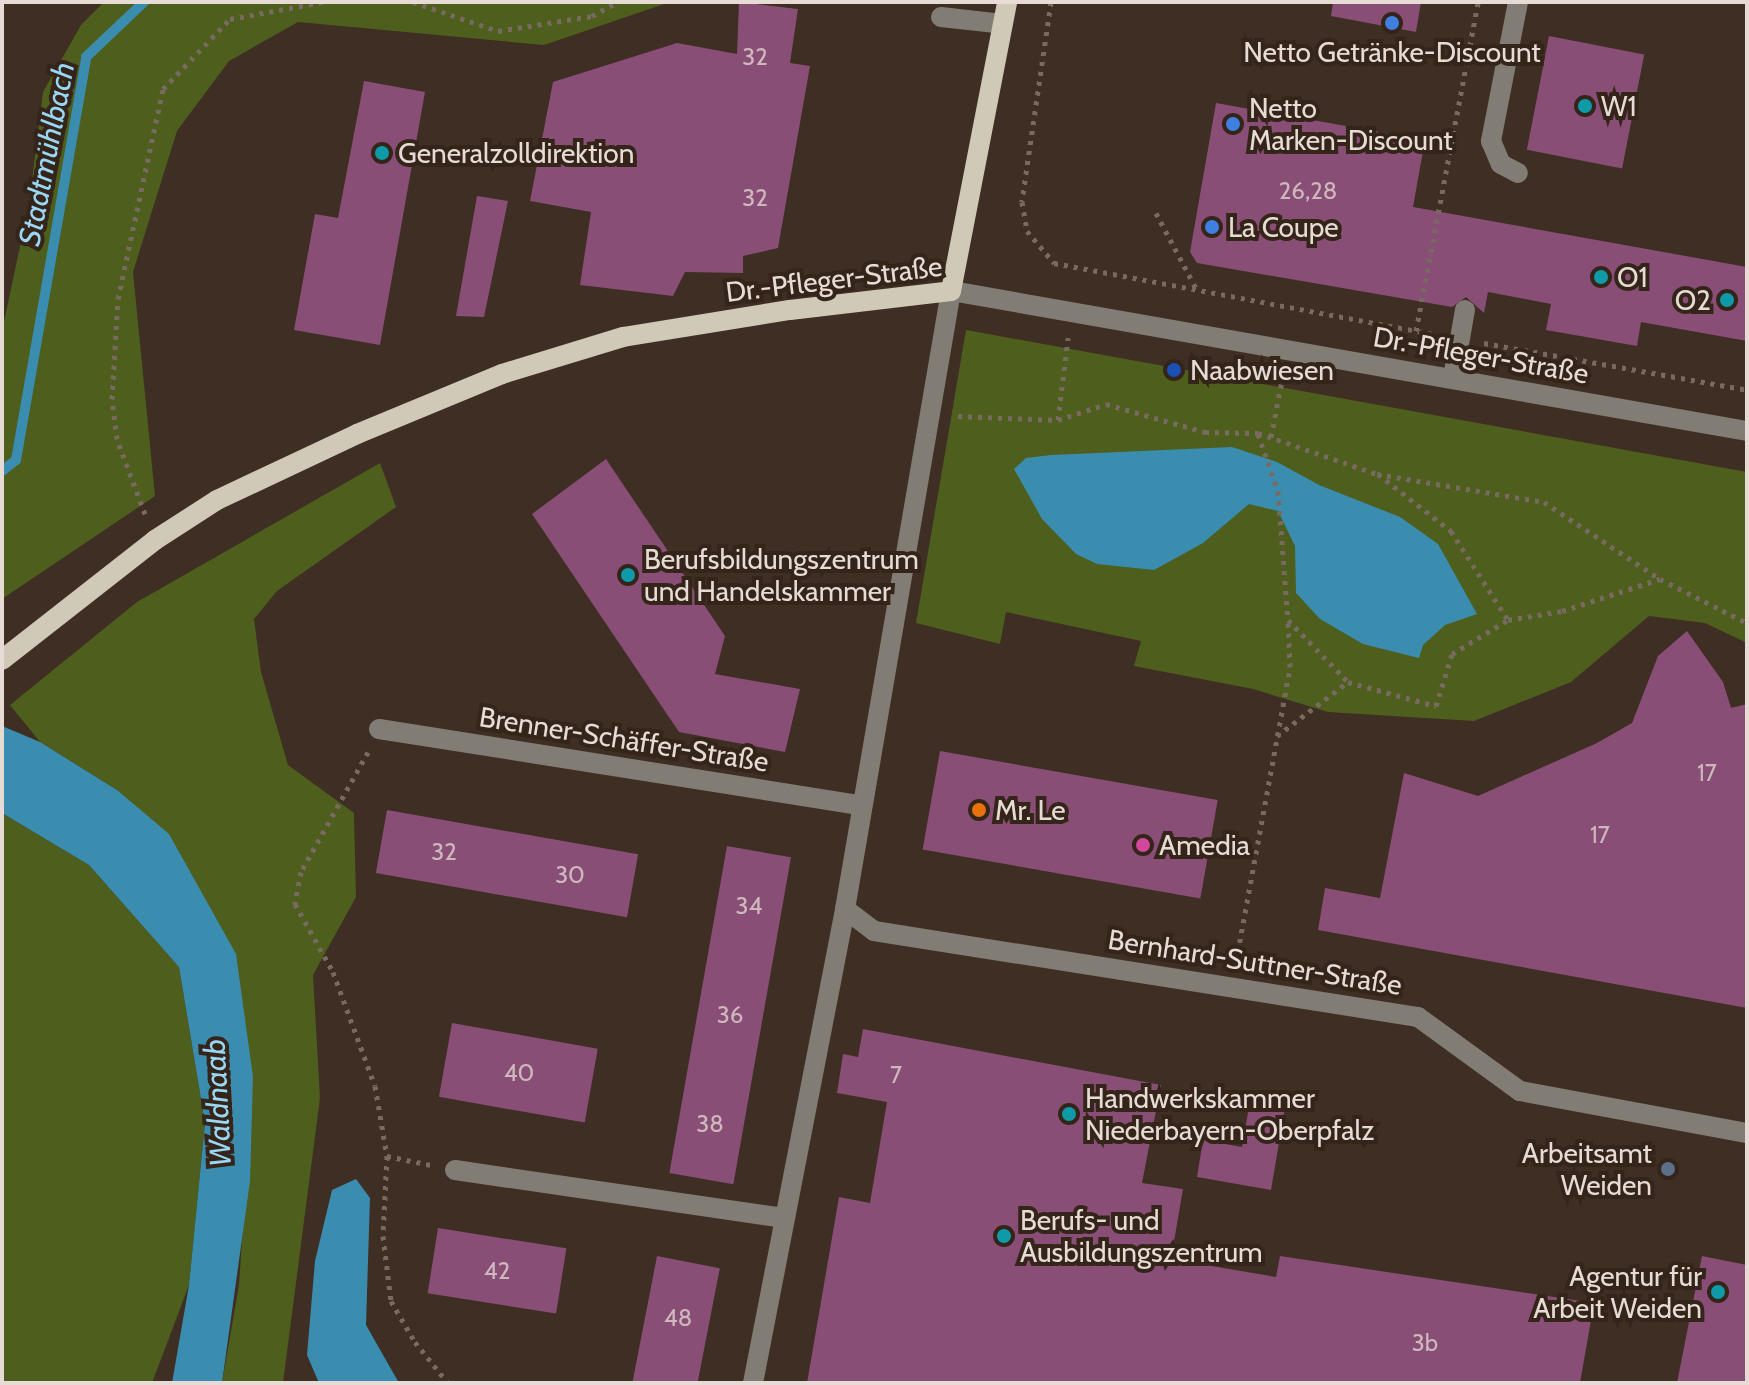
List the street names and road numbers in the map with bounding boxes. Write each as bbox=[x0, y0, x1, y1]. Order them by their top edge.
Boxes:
street label: Dr.-Pfleger-Straße bbox=[724, 249, 944, 309]
street label: Dr.-Pfleger-Straße bbox=[1371, 320, 1591, 390]
street label: Brenner-Schäffer-Straße bbox=[477, 700, 771, 778]
street label: Bernhard-Suttner-Straße bbox=[1106, 922, 1404, 1002]

